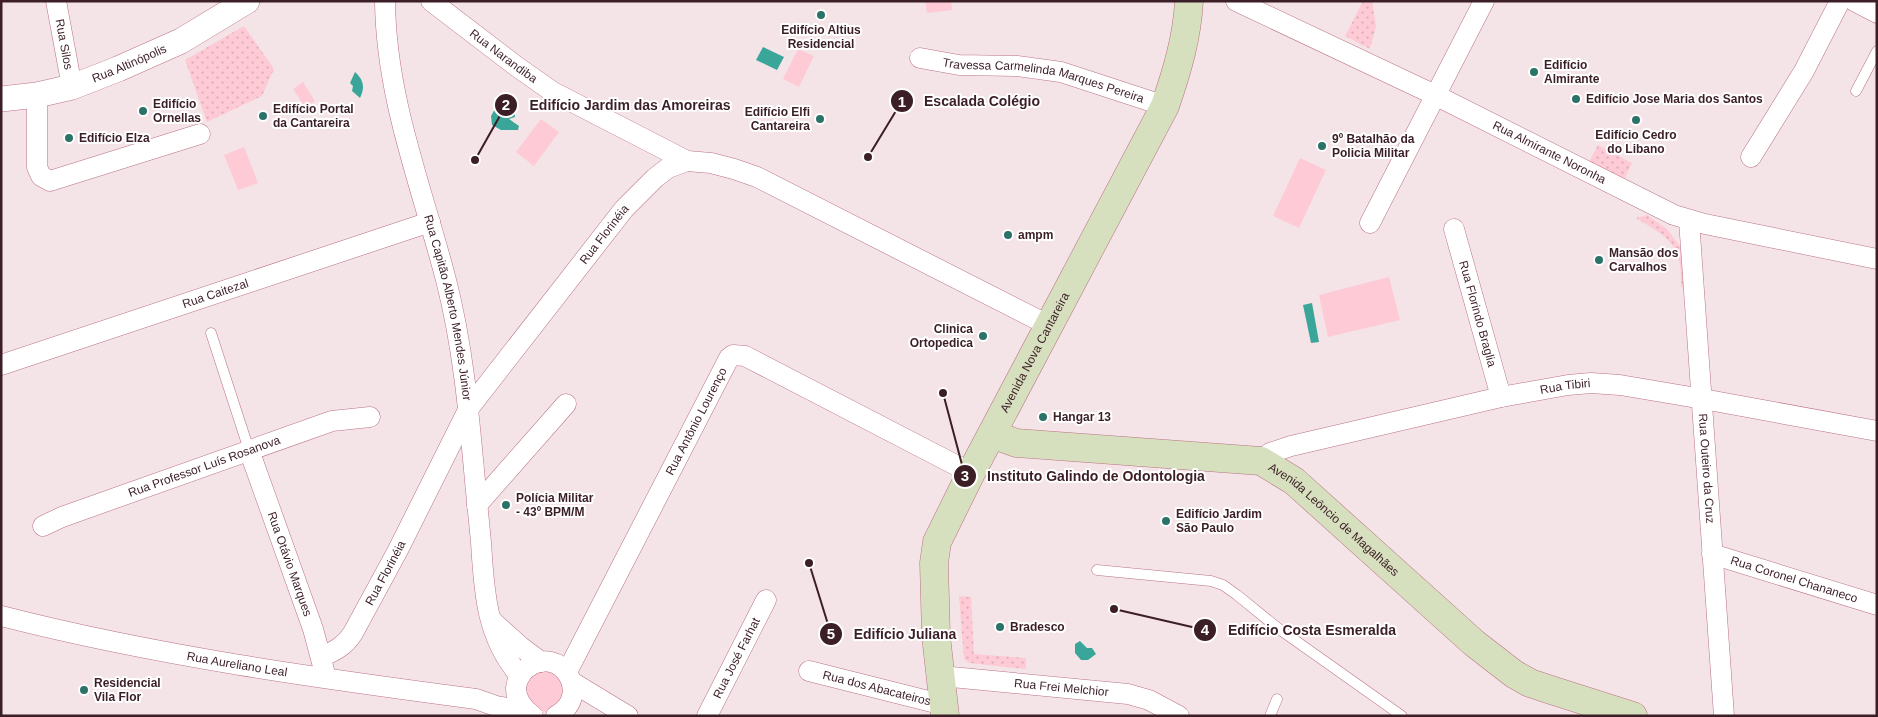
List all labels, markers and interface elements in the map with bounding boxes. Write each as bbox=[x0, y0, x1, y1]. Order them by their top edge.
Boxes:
marker: Edifício Altius Residencial bbox=[815, 9, 827, 21]
street label: Rua Silos bbox=[52, 18, 76, 71]
place label: Edifício Altius Residencial bbox=[781, 23, 861, 51]
street label: Rua Narandiba bbox=[467, 26, 540, 86]
street label: Rua Altinópolis bbox=[90, 41, 169, 85]
street label: Travessa Carmelinda Marques Pereira bbox=[941, 55, 1146, 106]
place label: Edifício Almirante bbox=[1544, 58, 1600, 86]
marker: Edifício Almirante bbox=[1528, 66, 1540, 78]
callout: Escalada Colégio bbox=[889, 87, 1050, 116]
callout: Edifício Jardim das Amoreiras bbox=[494, 91, 741, 120]
place label: Edifício Jose Maria dos Santos bbox=[1586, 92, 1763, 106]
text: 1 bbox=[898, 93, 906, 110]
text: Escalada Colégio bbox=[924, 93, 1040, 109]
marker: Edifício Jose Maria dos Santos bbox=[1570, 93, 1582, 105]
text: 2 bbox=[502, 96, 510, 113]
place label: Edifício Ornellas bbox=[153, 97, 201, 125]
text: Edifício Jardim das Amoreiras bbox=[530, 97, 731, 113]
place label: Edifício Portal da Cantareira bbox=[273, 102, 354, 130]
marker: Edifício Ornellas bbox=[137, 105, 149, 117]
place label: Edifício Elfi Cantareira bbox=[745, 105, 810, 133]
marker: Edifício Portal da Cantareira bbox=[257, 110, 269, 122]
marker: Edifício Elfi Cantareira bbox=[814, 113, 826, 125]
marker: Edifício Cedro do Libano bbox=[1630, 114, 1642, 126]
street label: Rua Almirante Noronha bbox=[1490, 118, 1609, 187]
place label: Edifício Cedro do Libano bbox=[1595, 128, 1677, 156]
place label: Edifício Elza bbox=[79, 131, 150, 145]
marker: Edifício Elza bbox=[63, 132, 75, 144]
place label: 9º Batalhão da Policia Militar bbox=[1332, 132, 1415, 160]
marker: 9º Batalhão da Policia Militar bbox=[1316, 140, 1328, 152]
street label: Rua Florinéia bbox=[577, 201, 632, 267]
street label: Rua Capitão Alberto Mendes Júnior bbox=[421, 213, 474, 401]
place label: ampm bbox=[1018, 228, 1053, 242]
marker: ampm bbox=[1002, 229, 1014, 241]
place label: Mansão dos Carvalhos bbox=[1609, 246, 1679, 274]
marker: Mansão dos Carvalhos bbox=[1593, 254, 1605, 266]
street label: Rua Florindo Braglia bbox=[1456, 259, 1499, 369]
street label: Rua Caitezal bbox=[181, 276, 250, 311]
street label: Avenida Nova Cantareira bbox=[997, 290, 1072, 415]
place label: Clinica Ortopedica bbox=[910, 322, 973, 350]
marker: Clinica Ortopedica bbox=[977, 330, 989, 342]
street label: Rua Antônio Lourenço bbox=[663, 365, 730, 477]
street label: Rua Tibiri bbox=[1539, 376, 1591, 397]
place label: Hangar 13 bbox=[1053, 410, 1111, 424]
marker: Hangar 13 bbox=[1037, 411, 1049, 423]
street label: Rua Outeiro da Cruz bbox=[1696, 413, 1717, 524]
street label: Rua Professor Luís Rosanova bbox=[126, 433, 282, 500]
street label: Avenida Leôncio de Magalhães bbox=[1266, 460, 1402, 579]
callout: Instituto Galindo de Odontologia bbox=[953, 461, 1215, 490]
text: 3 bbox=[961, 467, 969, 484]
text: Instituto Galindo de Odontologia bbox=[987, 468, 1205, 484]
place label: Polícia Militar - 43º BPM/M bbox=[516, 491, 594, 519]
marker: Polícia Militar - 43º BPM/M bbox=[500, 499, 512, 511]
place label: Edifício Jardim São Paulo bbox=[1176, 507, 1262, 535]
street label: Rua Otávio Marques bbox=[265, 510, 315, 618]
marker: Edifício Jardim São Paulo bbox=[1160, 515, 1172, 527]
street label: Rua Florinéia bbox=[362, 538, 409, 608]
street label: Rua Coronel Chananeco bbox=[1729, 553, 1860, 606]
street label: Rua José Farhat bbox=[710, 615, 763, 701]
callout: Edifício Costa Esmeralda bbox=[1193, 616, 1406, 645]
callout: Edifício Juliana bbox=[819, 620, 966, 649]
place label: Bradesco bbox=[1010, 620, 1065, 634]
marker: Bradesco bbox=[994, 621, 1006, 633]
text: 4 bbox=[1201, 621, 1210, 638]
text: Edifício Costa Esmeralda bbox=[1228, 622, 1396, 638]
text: 5 bbox=[827, 625, 835, 642]
text: Edifício Juliana bbox=[854, 626, 957, 642]
street label: Rua Aureliano Leal bbox=[186, 649, 288, 679]
street label: Rua dos Abacateiros bbox=[821, 668, 932, 708]
place label: Residencial Vila Flor bbox=[94, 676, 161, 704]
street label: Rua Frei Melchior bbox=[1014, 676, 1109, 699]
marker: Residencial Vila Flor bbox=[78, 684, 90, 696]

